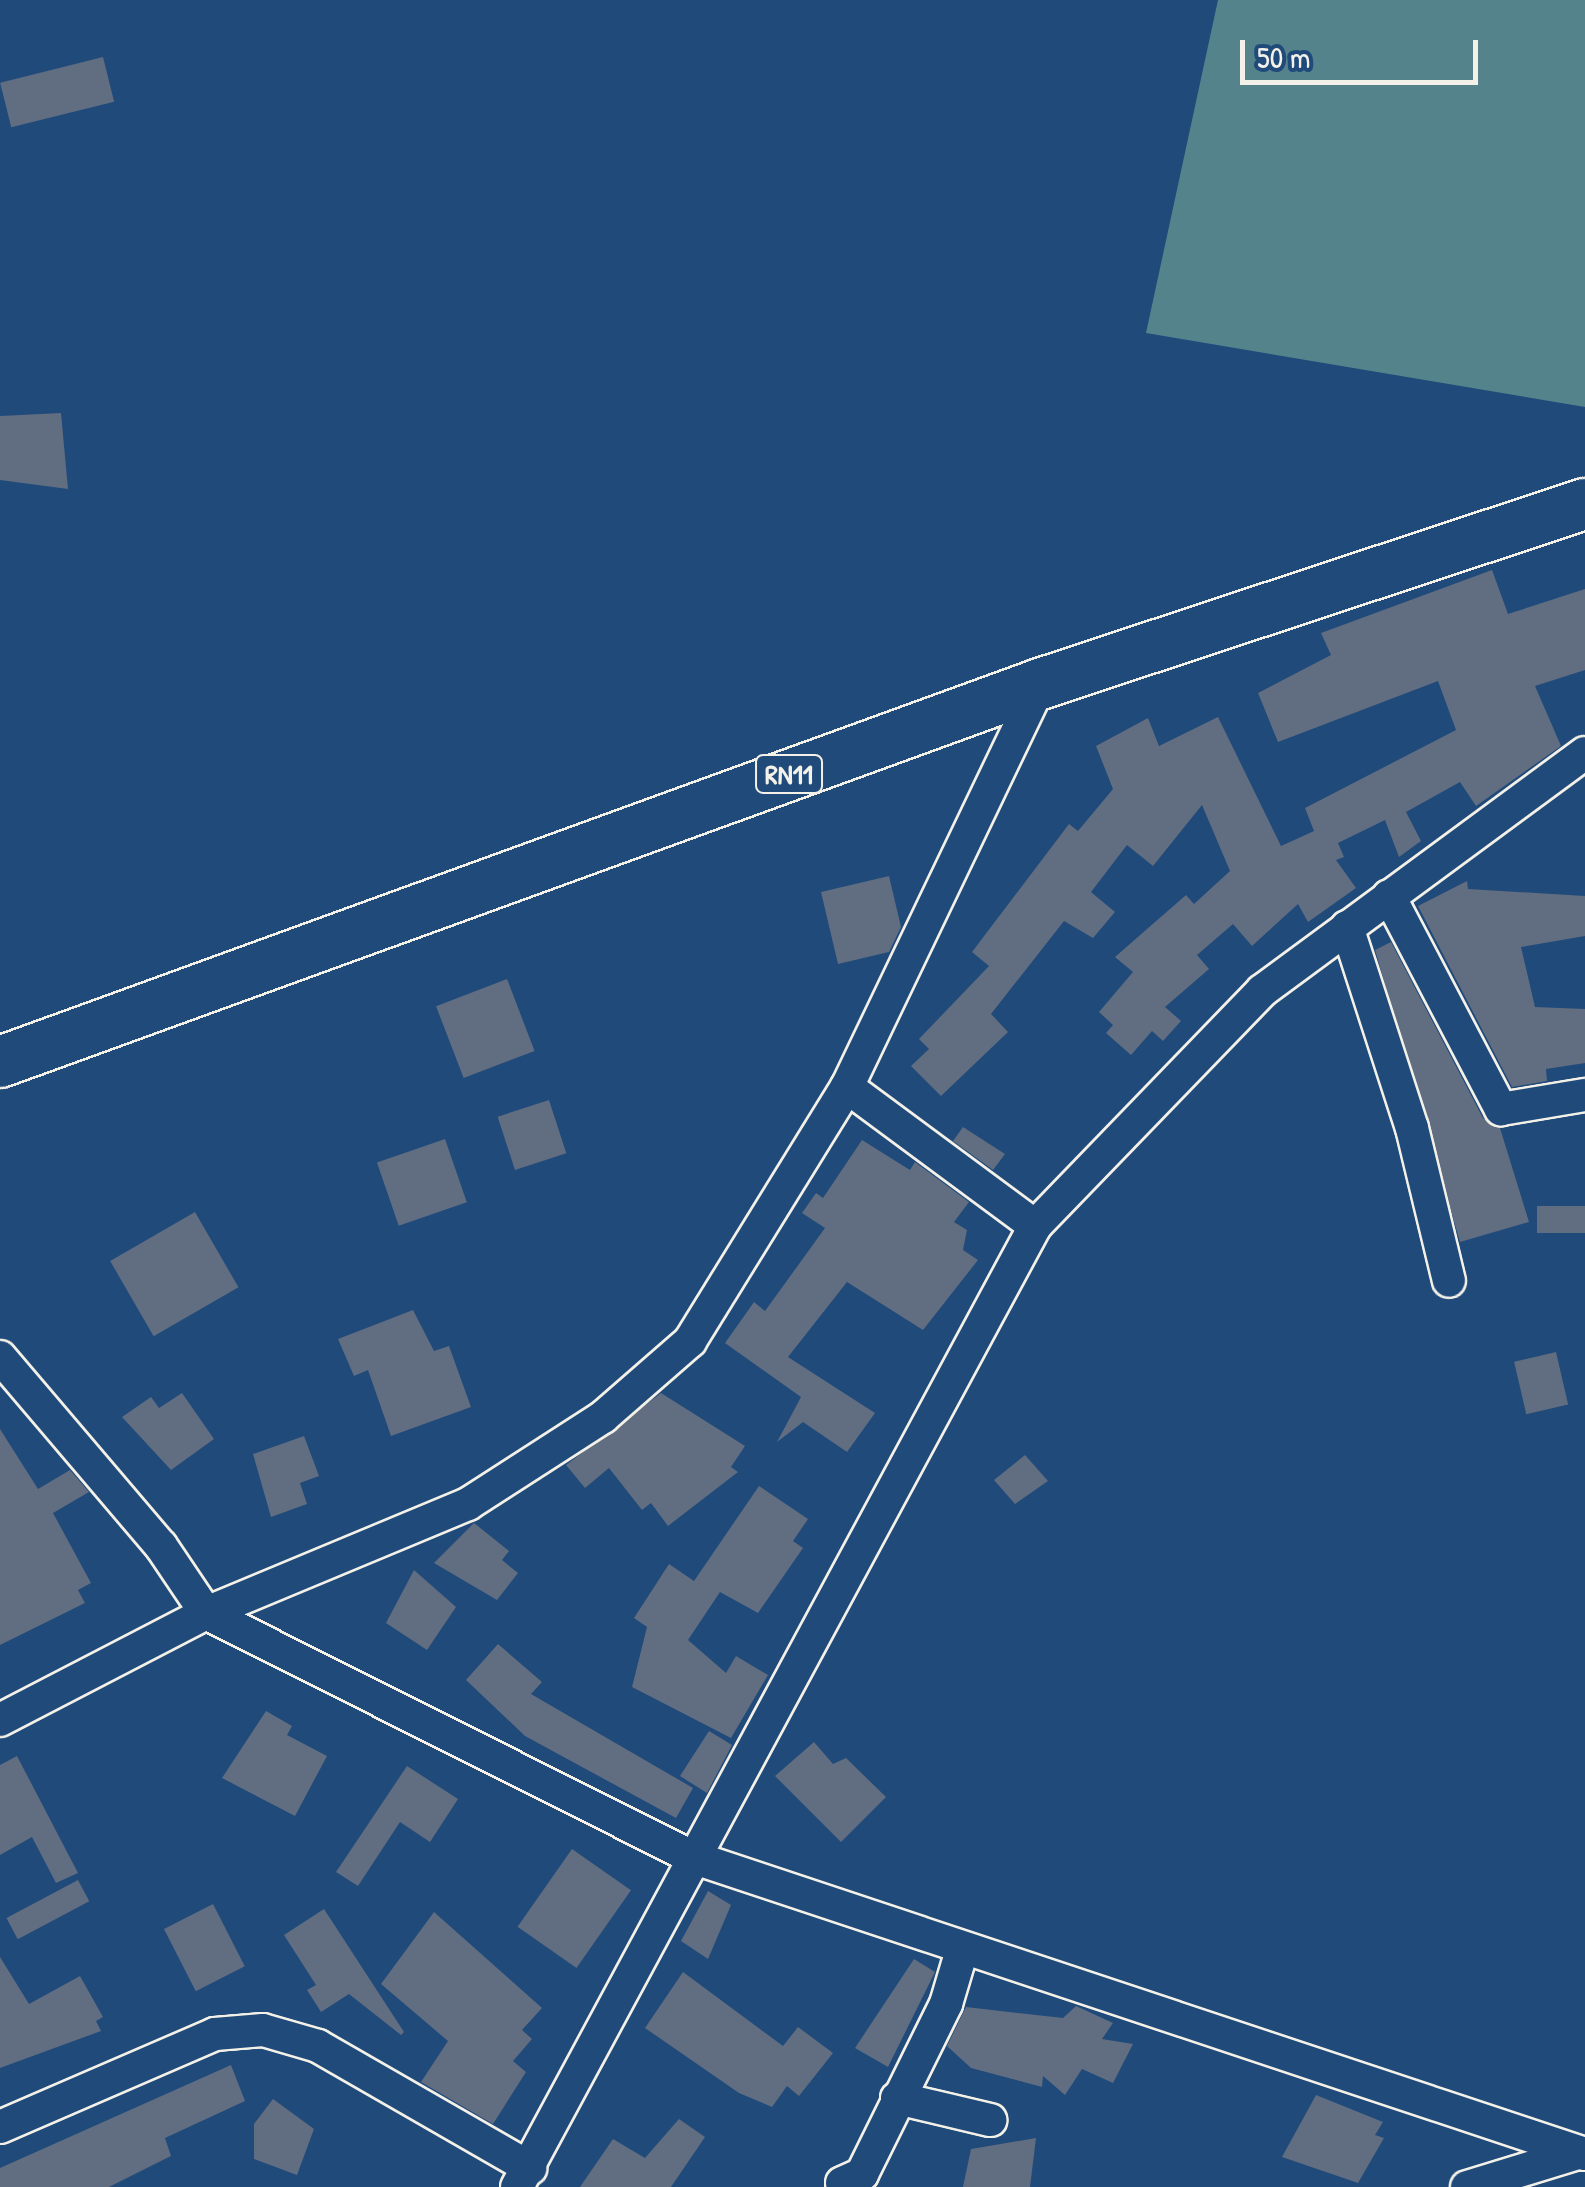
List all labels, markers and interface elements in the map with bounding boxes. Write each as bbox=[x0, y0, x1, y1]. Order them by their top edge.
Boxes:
scale bar bbox=[1245, 20, 1482, 82]
text: 50 m bbox=[1257, 37, 1310, 77]
road number: RN11 bbox=[754, 751, 824, 797]

